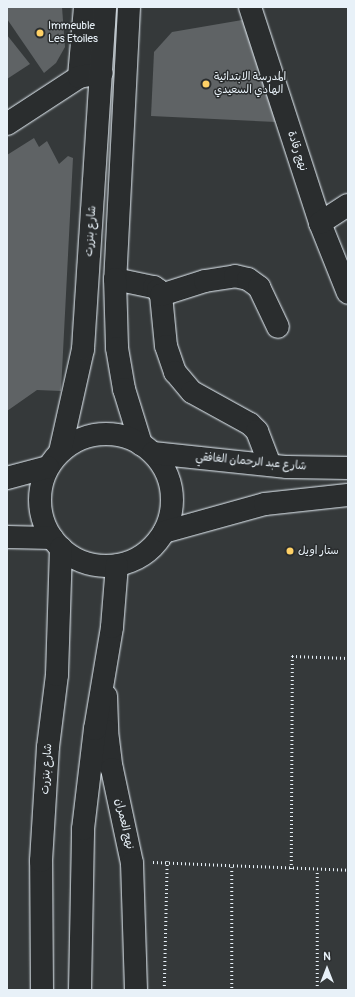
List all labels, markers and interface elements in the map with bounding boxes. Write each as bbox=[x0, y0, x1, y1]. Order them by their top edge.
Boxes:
place label: Immeuble Les Etoiles bbox=[48, 20, 98, 46]
marker: Immeuble Les Etoiles bbox=[35, 28, 45, 38]
place label: المدرسة الابتدائية الهادي السعيدي bbox=[214, 71, 286, 97]
marker: المدرسة الابتدائية الهادي السعيدي bbox=[201, 79, 211, 89]
street label: نهج رقادة bbox=[284, 129, 310, 173]
street label: شارع بنزرت bbox=[83, 205, 99, 257]
street label: شارع عبد الرحمان الغافقي bbox=[195, 451, 307, 473]
place label: ستار اويل bbox=[298, 544, 339, 558]
marker: ستار اويل bbox=[285, 546, 295, 556]
street label: شارع بنزرت bbox=[39, 743, 55, 795]
street label: نهج العمران bbox=[112, 797, 136, 851]
north arrow bbox=[307, 949, 347, 989]
text: N bbox=[323, 950, 331, 963]

